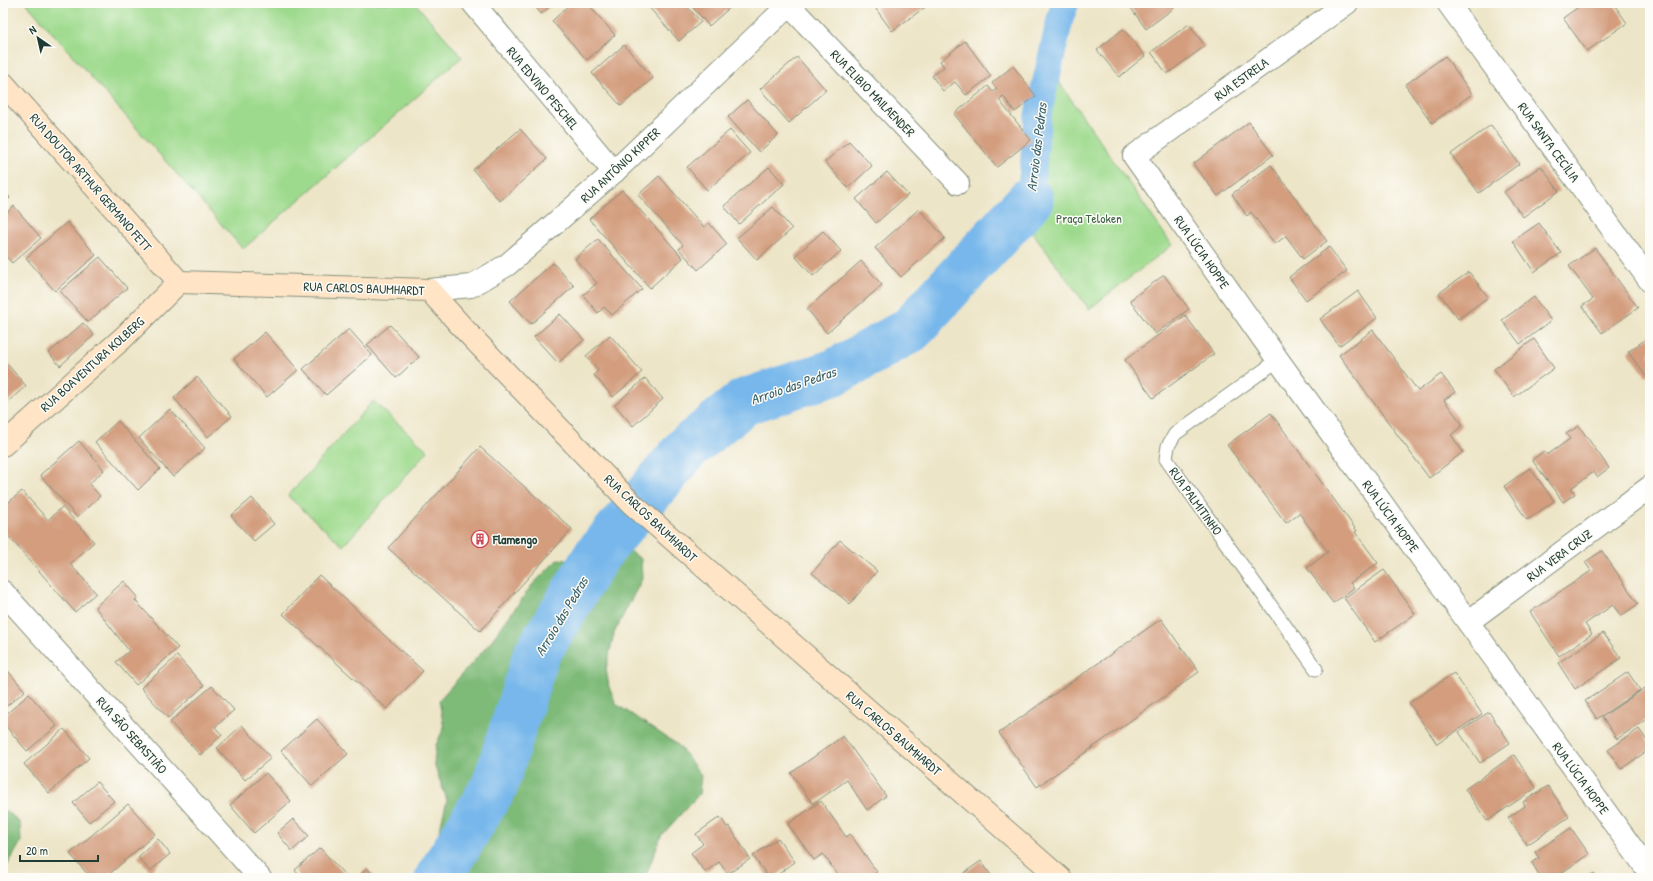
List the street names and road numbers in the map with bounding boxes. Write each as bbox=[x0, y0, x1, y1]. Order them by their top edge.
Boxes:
street label: RUA EDVINO PESCHEL bbox=[503, 43, 583, 134]
street label: RUA ELIBIO MAILAENDER bbox=[827, 45, 919, 141]
street label: RUA ESTRELA bbox=[1210, 53, 1272, 105]
street label: RUA SANTA CECÍLIA bbox=[1514, 99, 1584, 186]
street label: RUA DOUTOR ARTHUR GERMANO FETT bbox=[26, 109, 157, 256]
street label: RUA ANTÔNIO KIPPER bbox=[576, 123, 664, 207]
street label: RUA LÚCIA HOPPE bbox=[1170, 212, 1234, 292]
street label: RUA CARLOS BAUMHARDT bbox=[303, 277, 426, 299]
street label: RUA BOAVENTURA KOLBERG bbox=[36, 312, 148, 416]
street label: RUA PALMITINHO bbox=[1165, 463, 1227, 539]
street label: RUA CARLOS BAUMHARDT bbox=[601, 470, 702, 567]
street label: RUA LÚCIA HOPPE bbox=[1359, 476, 1424, 556]
street label: RUA VERA CRUZ bbox=[1523, 524, 1596, 585]
street label: RUA CARLOS BAUMHARDT bbox=[842, 686, 946, 780]
street label: RUA SÃO SEBASTIÃO bbox=[92, 692, 172, 778]
street label: RUA LÚCIA HOPPE bbox=[1549, 738, 1614, 818]

